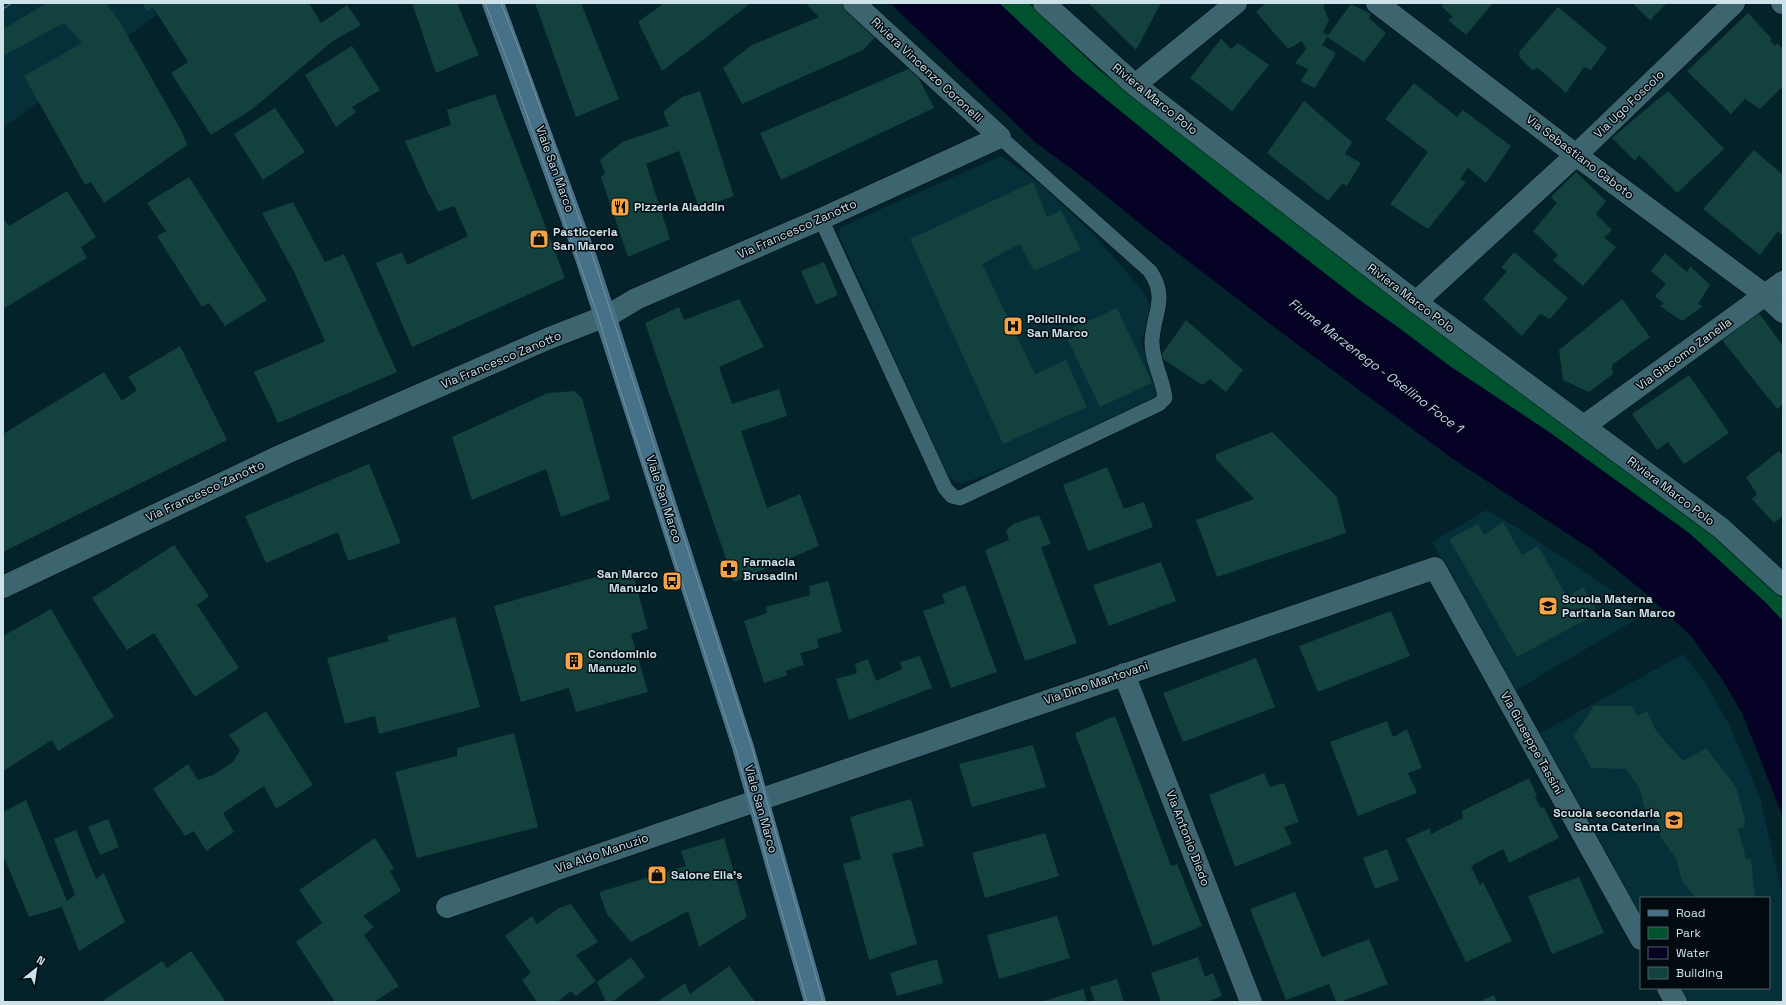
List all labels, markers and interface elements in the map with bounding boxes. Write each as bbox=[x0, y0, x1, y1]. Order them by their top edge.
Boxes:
street label: Riviera Vincenzo Coronelli bbox=[868, 14, 986, 126]
street label: Riviera Marco Polo bbox=[1109, 60, 1201, 138]
street label: Via Ugo Foscolo bbox=[1590, 66, 1668, 142]
street label: Via Sebastiano Caboto bbox=[1523, 111, 1637, 203]
street label: Viale San Marco bbox=[532, 123, 578, 215]
street label: Via Francesco Zanotto bbox=[735, 195, 859, 263]
restaurant icon: Pizzeria Aladdin bbox=[609, 196, 631, 218]
place label: Pizzeria Aladdin bbox=[634, 199, 725, 215]
place label: Pasticceria San Marco bbox=[553, 224, 618, 254]
shop icon: Pasticceria San Marco bbox=[528, 228, 550, 250]
street label: Riviera Marco Polo bbox=[1364, 260, 1458, 336]
water label: Fiume Marzenego - Osellino Foce 1 bbox=[1285, 294, 1467, 437]
place label: Policlinico San Marco bbox=[1027, 311, 1088, 341]
street label: Via Giacomo Zanella bbox=[1633, 314, 1735, 394]
hospital icon: Policlinico San Marco bbox=[1002, 315, 1024, 337]
street label: Via Francesco Zanotto bbox=[438, 327, 564, 393]
street label: Viale San Marco bbox=[642, 453, 686, 545]
street label: Riviera Marco Polo bbox=[1624, 453, 1718, 529]
street label: Via Francesco Zanotto bbox=[143, 456, 267, 526]
place label: Farmacia Brusadini bbox=[743, 554, 798, 584]
pharmacy icon: Farmacia Brusadini bbox=[718, 558, 740, 580]
place label: San Marco Manuzio bbox=[597, 566, 658, 596]
bus stop icon: San Marco Manuzio bbox=[661, 570, 683, 592]
place label: Scuola Materna Paritaria San Marco bbox=[1562, 591, 1675, 621]
school or university icon: Scuola Materna Paritaria San Marco bbox=[1537, 595, 1559, 617]
place label: Condominio Manuzio bbox=[588, 646, 657, 676]
building icon: Condominio Manuzio bbox=[563, 650, 585, 672]
street label: Via Dino Mantovani bbox=[1042, 658, 1150, 708]
street label: Via Giuseppe Tassini bbox=[1497, 688, 1567, 798]
street label: Viale San Marco bbox=[741, 763, 781, 855]
street label: Via Antonio Diedo bbox=[1162, 788, 1214, 888]
place label: Scuola secondaria Santa Caterina bbox=[1553, 805, 1660, 835]
school or university icon: Scuola secondaria Santa Caterina bbox=[1663, 809, 1685, 831]
street label: Via Aldo Manuzio bbox=[553, 830, 651, 876]
shop icon: Salone Ella's bbox=[646, 864, 668, 886]
place label: Salone Ella's bbox=[671, 867, 743, 883]
legend bbox=[1640, 897, 1770, 989]
text: Road bbox=[1676, 905, 1705, 921]
text: Park bbox=[1676, 925, 1701, 941]
text: Water bbox=[1676, 945, 1710, 961]
north arrow bbox=[16, 949, 56, 989]
text: N bbox=[34, 952, 48, 968]
text: Building bbox=[1676, 965, 1723, 981]

